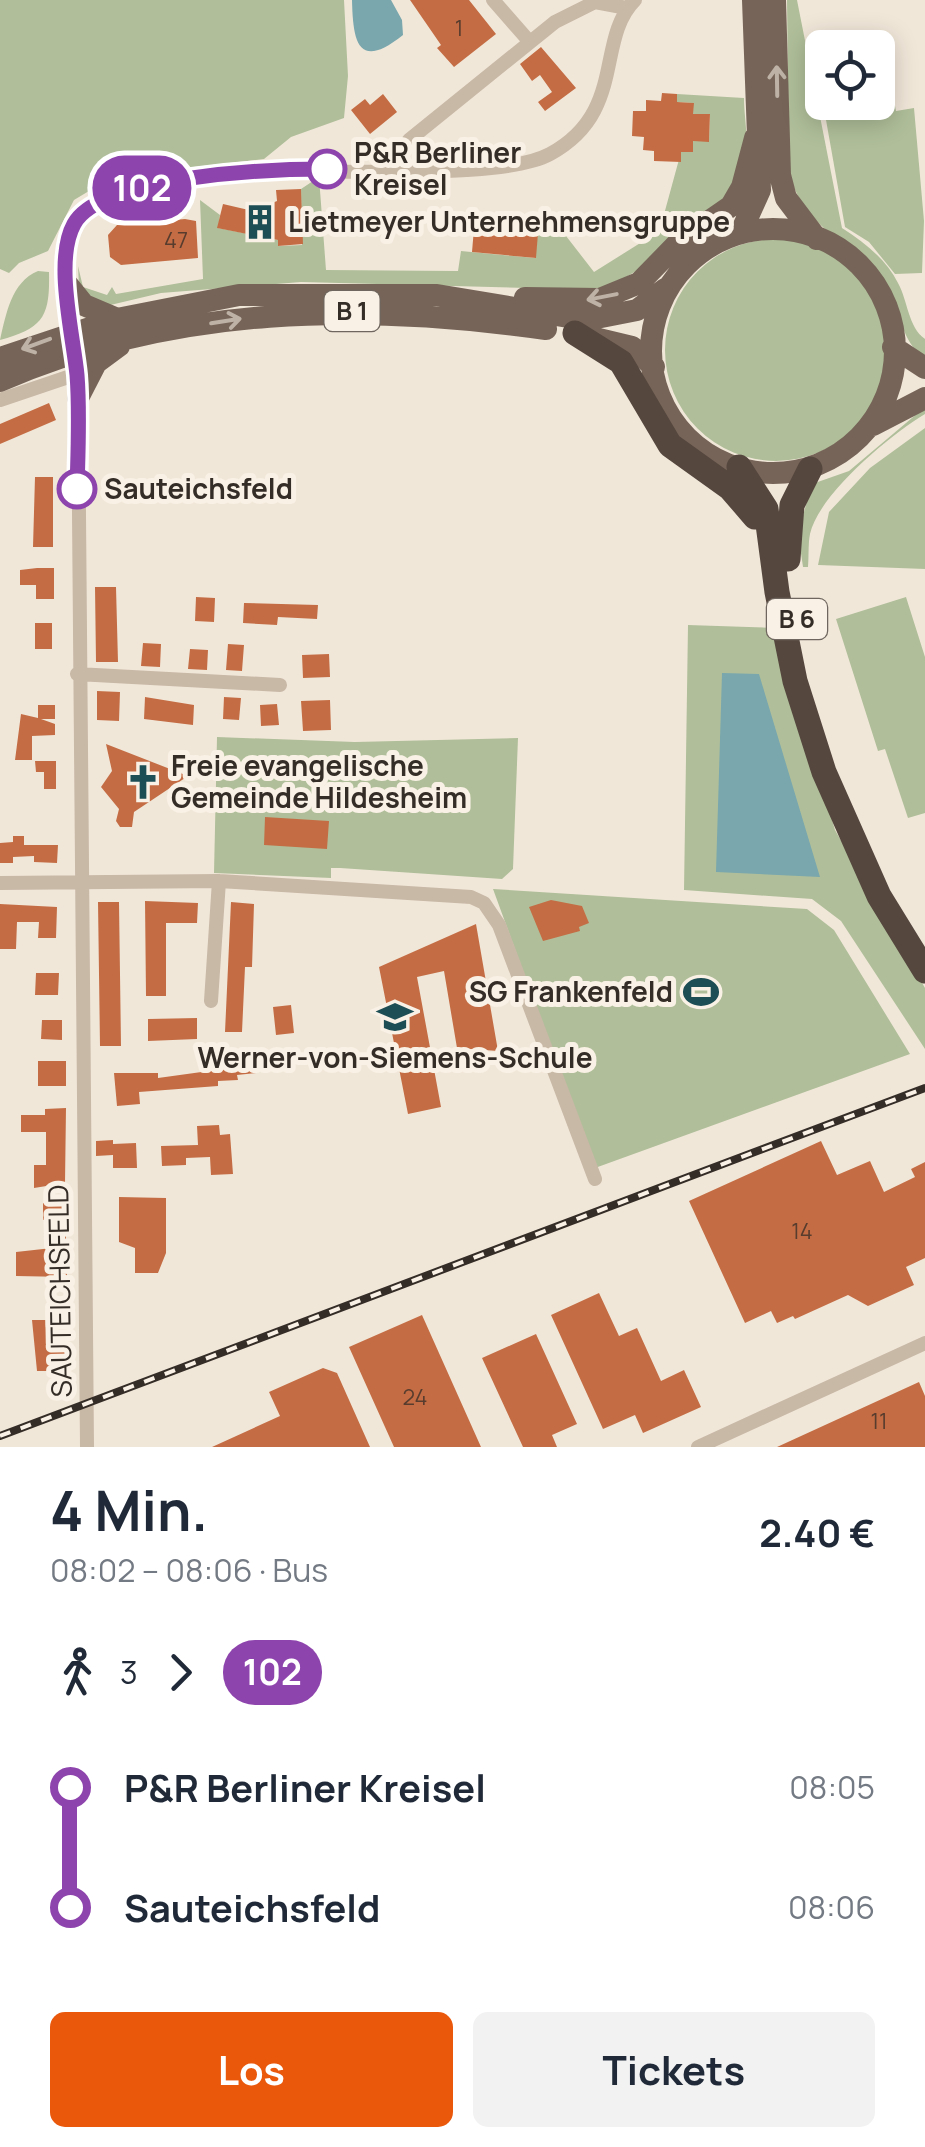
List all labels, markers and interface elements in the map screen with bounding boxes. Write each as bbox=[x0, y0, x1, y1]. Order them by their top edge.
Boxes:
house number: 1 bbox=[455, 13, 463, 43]
map controls bbox=[805, 30, 895, 120]
button: locate bbox=[805, 30, 895, 120]
one-way arrow bbox=[768, 66, 787, 98]
place label: P&R Berliner Kreisel bbox=[354, 133, 521, 203]
marker: P&R Berliner Kreisel bbox=[308, 150, 346, 188]
line badge: 102 bbox=[84, 156, 200, 220]
text: 102 bbox=[112, 164, 172, 212]
place label: Lietmeyer Unternehmensgruppe bbox=[288, 202, 730, 240]
building icon: Lietmeyer Unternehmensgruppe bbox=[241, 203, 279, 241]
house number: 47 bbox=[164, 225, 188, 255]
one-way arrow bbox=[587, 289, 619, 308]
road number: B 1 bbox=[324, 291, 380, 331]
one-way arrow bbox=[209, 311, 241, 329]
one-way arrow bbox=[21, 337, 51, 355]
place label: Sauteichsfeld bbox=[104, 469, 293, 507]
marker: Sauteichsfeld bbox=[58, 470, 96, 508]
road number: B 6 bbox=[767, 599, 827, 639]
place label: Freie evangelische Gemeinde Hildesheim bbox=[171, 746, 467, 816]
church icon: Freie evangelische Gemeinde Hildesheim bbox=[124, 763, 162, 801]
place label: SG Frankenfeld bbox=[469, 972, 673, 1010]
sports icon: SG Frankenfeld bbox=[682, 973, 720, 1011]
school or university icon: Werner-von-Siemens-Schule bbox=[376, 998, 414, 1036]
place label: Werner-von-Siemens-Schule bbox=[197, 1038, 593, 1076]
street label: SAUTEICHSFELD bbox=[38, 1184, 80, 1398]
house number: 14 bbox=[791, 1216, 813, 1246]
house number: 24 bbox=[402, 1382, 428, 1412]
house number: 11 bbox=[870, 1406, 888, 1436]
text: 4 Min. bbox=[50, 1472, 208, 1548]
text: 2.40 € bbox=[759, 1506, 875, 1558]
text: 08:02 – 08:06 · Bus bbox=[50, 1548, 328, 1592]
icon: walk bbox=[50, 1645, 105, 1700]
icon: forward bbox=[153, 1645, 208, 1700]
text: 102 bbox=[243, 1648, 302, 1696]
text: 3 bbox=[120, 1650, 138, 1694]
text: P&R Berliner Kreisel bbox=[124, 1761, 486, 1813]
text: 08:05 bbox=[789, 1765, 875, 1809]
text: Sauteichsfeld bbox=[124, 1881, 380, 1933]
text: 08:06 bbox=[788, 1885, 875, 1929]
button: Los bbox=[50, 2012, 453, 2127]
button: Tickets bbox=[473, 2012, 875, 2127]

